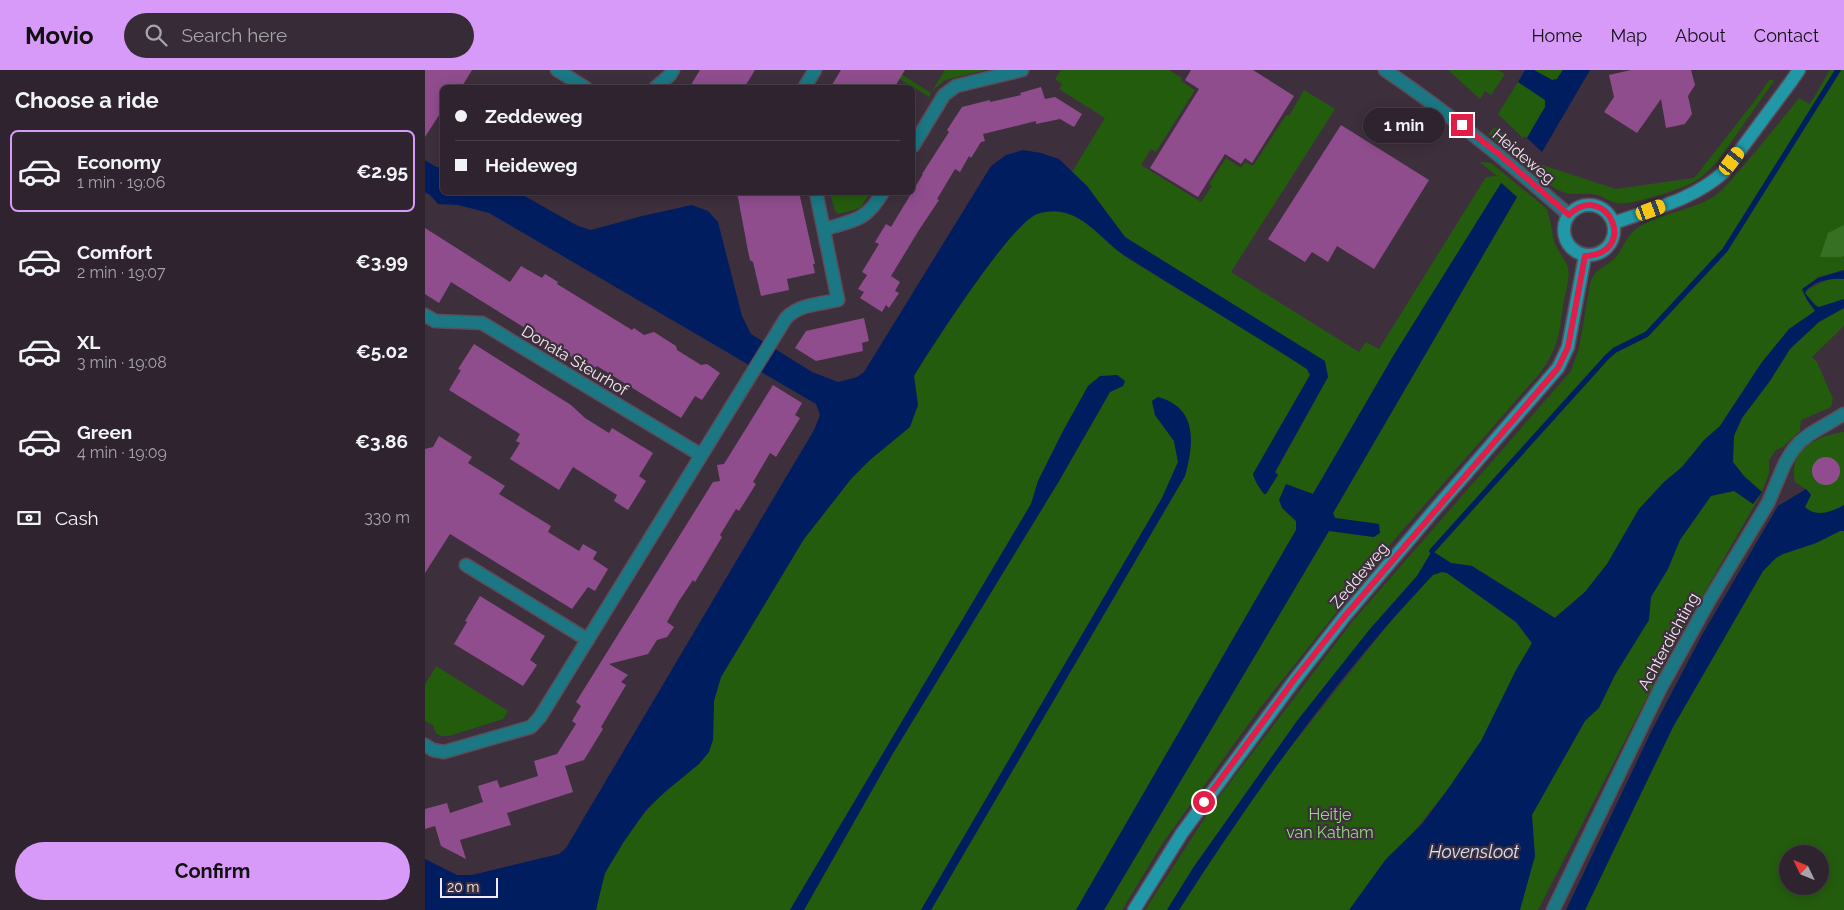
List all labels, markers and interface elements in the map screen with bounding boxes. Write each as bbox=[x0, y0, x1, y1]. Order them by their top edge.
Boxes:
search box bbox=[124, 13, 474, 58]
text: Movio bbox=[25, 21, 94, 50]
icon: search bbox=[142, 21, 170, 49]
text: Search here bbox=[182, 24, 287, 46]
text: Home bbox=[1531, 25, 1582, 46]
text: Map bbox=[1610, 25, 1647, 46]
text: About bbox=[1675, 25, 1726, 46]
text: Contact bbox=[1754, 25, 1819, 46]
text: Choose a ride bbox=[15, 87, 159, 113]
text: Zeddeweg bbox=[485, 105, 583, 127]
callout: 1 min bbox=[1362, 108, 1445, 142]
route end bbox=[1451, 114, 1473, 136]
text: 1 min bbox=[1384, 116, 1424, 135]
street label: Heideweg bbox=[1489, 125, 1559, 188]
car bbox=[1716, 145, 1747, 177]
icon: car bbox=[17, 149, 62, 194]
text: Economy bbox=[77, 151, 161, 173]
text: Heideweg bbox=[485, 154, 578, 176]
text: €2.95 bbox=[356, 160, 408, 182]
text: 1 min · 19:06 bbox=[77, 173, 165, 192]
car bbox=[1634, 198, 1667, 222]
icon: car bbox=[17, 239, 62, 284]
text: Comfort bbox=[77, 241, 152, 263]
text: €3.99 bbox=[356, 250, 408, 272]
text: 2 min · 19:07 bbox=[77, 263, 166, 282]
street label: Donata Steurhof bbox=[518, 321, 632, 400]
icon: car bbox=[17, 329, 62, 374]
text: XL bbox=[77, 331, 100, 353]
text: €5.02 bbox=[356, 340, 408, 362]
text: 3 min · 19:08 bbox=[77, 353, 167, 372]
icon: car bbox=[17, 419, 62, 464]
text: Green bbox=[77, 421, 132, 443]
text: €3.86 bbox=[355, 430, 408, 452]
text: 4 min · 19:09 bbox=[77, 443, 167, 462]
icon: cash bbox=[15, 504, 43, 532]
text: Cash bbox=[55, 507, 99, 529]
text: 330 m bbox=[364, 508, 410, 527]
street label: Zeddeweg bbox=[1326, 538, 1392, 612]
street label: Achterdichting bbox=[1634, 589, 1703, 693]
route start bbox=[1193, 791, 1215, 813]
park label: Heitje van Katham bbox=[1286, 805, 1374, 842]
water label: Hovensloot bbox=[1429, 841, 1519, 862]
button: Confirm bbox=[15, 842, 410, 900]
north arrow bbox=[1779, 845, 1829, 895]
map controls bbox=[1779, 845, 1829, 895]
scale bar bbox=[440, 875, 497, 898]
text: 20 m bbox=[447, 879, 479, 895]

